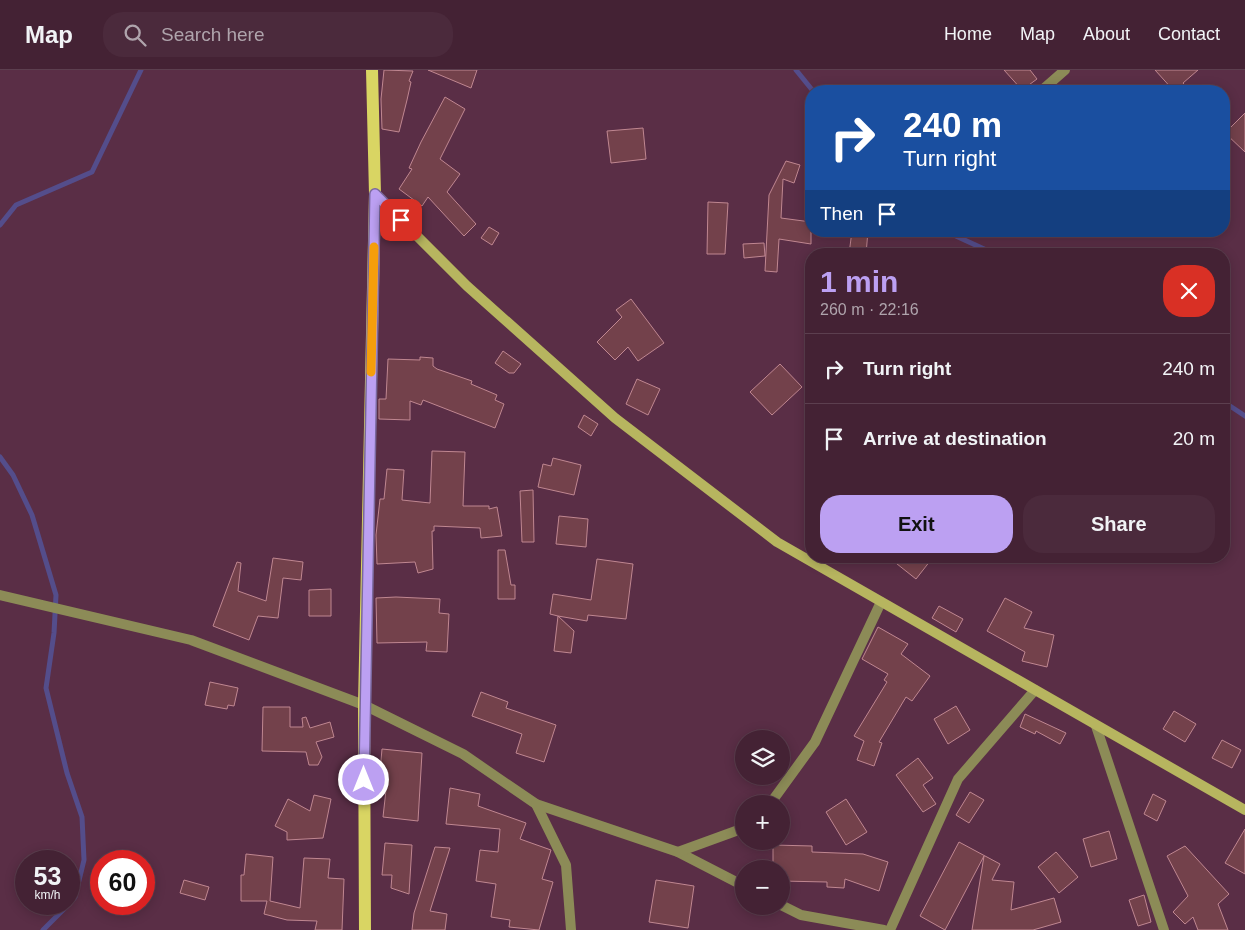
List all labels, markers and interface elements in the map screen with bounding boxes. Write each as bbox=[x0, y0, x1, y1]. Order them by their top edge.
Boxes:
search box bbox=[103, 12, 453, 57]
text: Map bbox=[25, 21, 73, 48]
icon: search bbox=[121, 21, 149, 49]
text: Search here bbox=[161, 24, 265, 45]
text: Home bbox=[944, 24, 992, 44]
text: Map bbox=[1020, 24, 1055, 44]
text: About bbox=[1083, 24, 1130, 44]
text: Contact bbox=[1158, 24, 1220, 44]
icon: right bbox=[820, 105, 885, 170]
text: 240 m bbox=[903, 105, 1002, 144]
text: Turn right bbox=[903, 146, 996, 171]
pin bbox=[380, 199, 422, 241]
icon: arrive bbox=[873, 200, 901, 228]
text: Then bbox=[820, 203, 863, 224]
icon: arrive bbox=[387, 206, 415, 234]
text: 1 min bbox=[820, 265, 898, 298]
button: close bbox=[1163, 265, 1215, 317]
text: 260 m · 22:16 bbox=[820, 301, 919, 318]
icon: right bbox=[820, 355, 848, 383]
text: Turn right bbox=[863, 358, 951, 379]
text: 240 m bbox=[1162, 358, 1215, 379]
icon: arrive bbox=[820, 425, 848, 453]
text: Arrive at destination bbox=[863, 428, 1047, 449]
text: 20 m bbox=[1173, 428, 1215, 449]
button: Exit bbox=[820, 495, 1013, 553]
button: Share bbox=[1023, 495, 1215, 553]
map controls bbox=[735, 730, 790, 915]
button: layers bbox=[735, 730, 790, 785]
position arrow bbox=[337, 753, 389, 805]
button: + bbox=[735, 795, 790, 850]
speed limit sign: 60 bbox=[90, 850, 155, 915]
button: − bbox=[735, 860, 790, 915]
text: 53 bbox=[34, 862, 61, 890]
text: km/h bbox=[34, 888, 61, 902]

